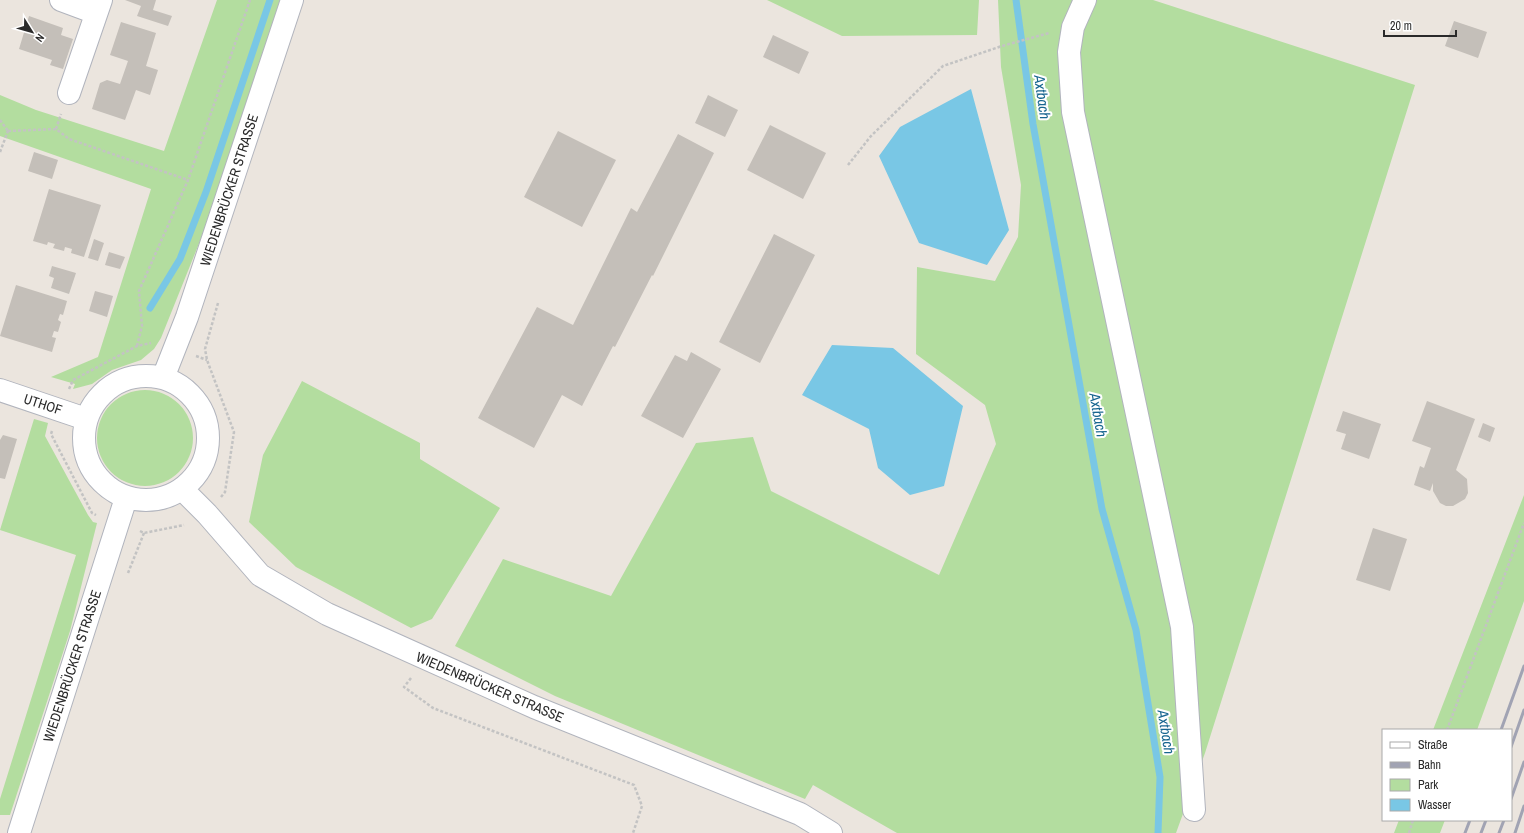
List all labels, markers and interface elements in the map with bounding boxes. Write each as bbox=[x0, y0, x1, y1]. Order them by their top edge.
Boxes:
north arrow bbox=[12, 12, 52, 52]
scale bar bbox=[1384, 12, 1456, 38]
text: 20 m bbox=[1390, 18, 1412, 34]
text: N bbox=[32, 31, 48, 45]
water label: Axtbach bbox=[1029, 72, 1056, 121]
street label: WIEDENBRÜCKER STRASSE bbox=[196, 112, 262, 268]
street label: UTHOF bbox=[21, 389, 65, 419]
water label: Axtbach bbox=[1084, 390, 1113, 439]
street label: WIEDENBRÜCKER STRASSE bbox=[39, 588, 105, 744]
street label: WIEDENBRÜCKER STRASSE bbox=[413, 648, 567, 726]
water label: Axtbach bbox=[1152, 707, 1180, 756]
legend bbox=[1382, 729, 1512, 821]
text: Straße bbox=[1418, 737, 1448, 753]
text: Bahn bbox=[1418, 757, 1441, 773]
text: Park bbox=[1418, 777, 1438, 793]
text: Wasser bbox=[1418, 797, 1452, 813]

